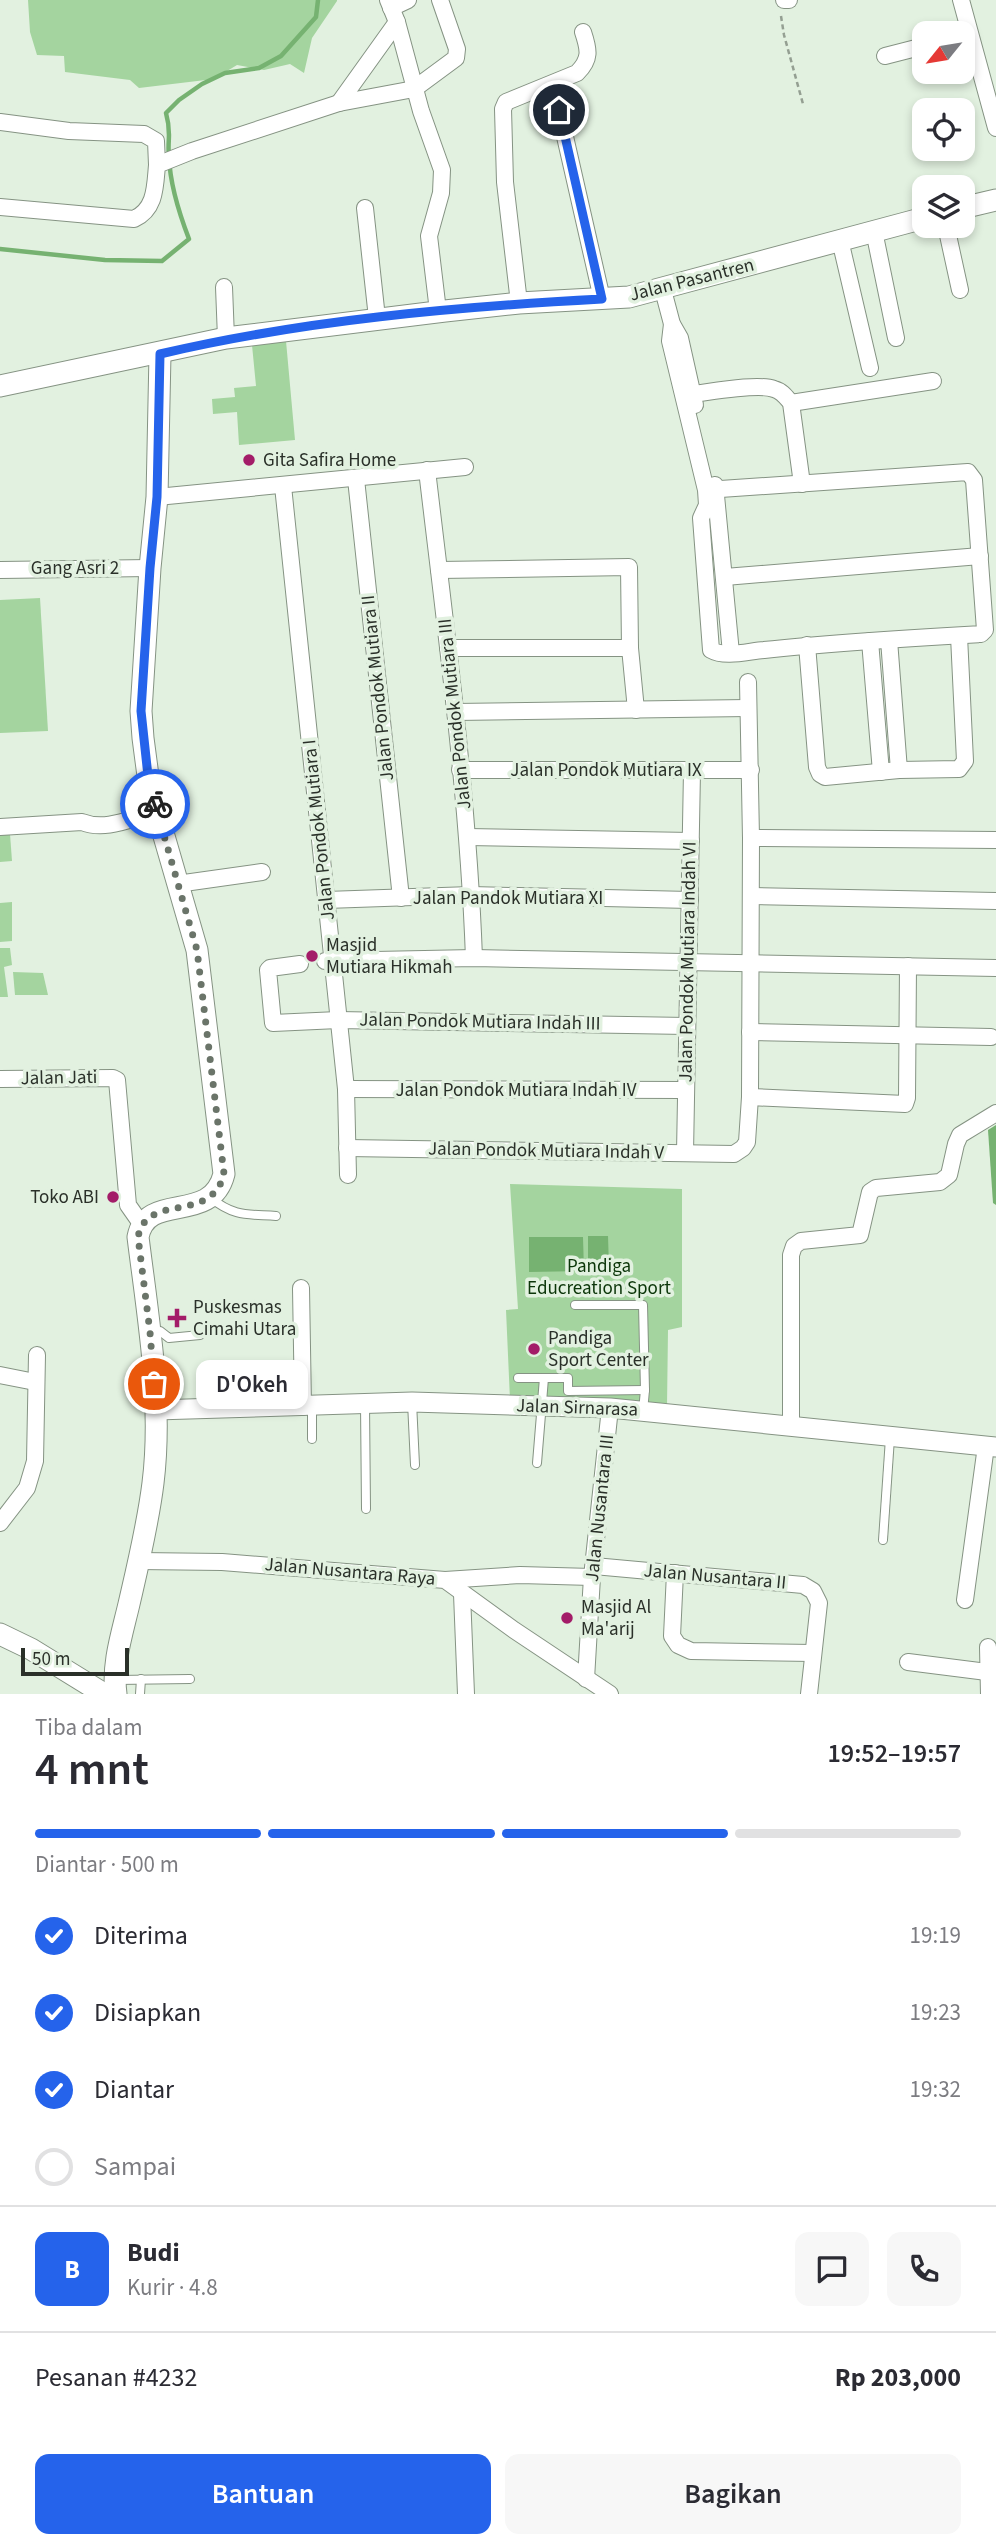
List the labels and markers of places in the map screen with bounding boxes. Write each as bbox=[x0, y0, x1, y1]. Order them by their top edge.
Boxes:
pin bbox=[529, 80, 589, 140]
place label: Gita Safira Home bbox=[263, 447, 396, 474]
marker: Gita Safira Home bbox=[241, 452, 257, 468]
place label: Masjid Mutiara Hikmah bbox=[326, 932, 452, 981]
marker: Masjid Mutiara Hikmah bbox=[304, 948, 320, 964]
place label: Toko ABI bbox=[30, 1184, 99, 1211]
marker: Toko ABI bbox=[105, 1189, 121, 1205]
place label: Puskesmas Cimahi Utara bbox=[193, 1294, 296, 1343]
marker: Puskesmas Cimahi Utara bbox=[167, 1308, 187, 1328]
place label: Pandiga Sport Center bbox=[548, 1325, 649, 1374]
marker: Pandiga Sport Center bbox=[526, 1341, 542, 1357]
pin bbox=[124, 1354, 184, 1414]
callout: D'Okeh bbox=[196, 1360, 308, 1408]
place label: Masjid Al Ma'arij bbox=[581, 1594, 651, 1643]
marker: Masjid Al Ma'arij bbox=[559, 1610, 575, 1626]

